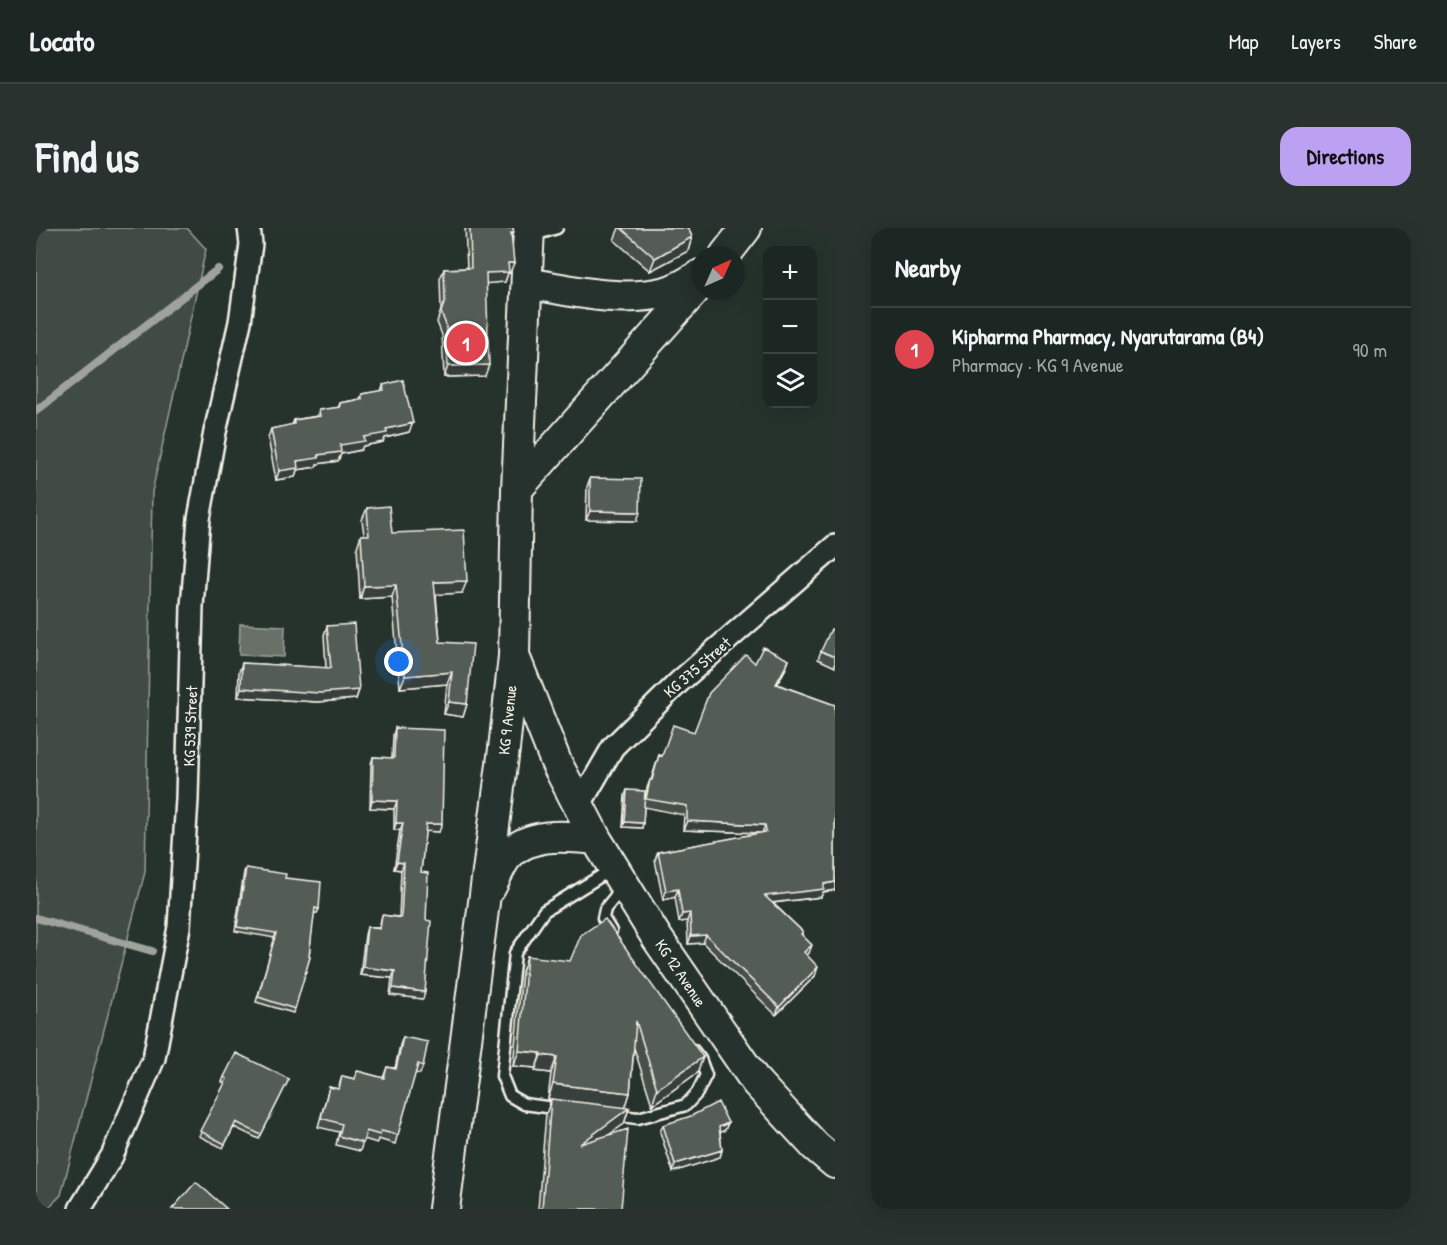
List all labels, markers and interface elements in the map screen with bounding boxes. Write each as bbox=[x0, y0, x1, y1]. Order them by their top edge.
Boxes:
text: Locato bbox=[30, 22, 94, 60]
text: Map bbox=[1229, 27, 1258, 56]
text: Layers bbox=[1291, 27, 1341, 56]
text: Share bbox=[1374, 27, 1417, 56]
button: Directions bbox=[1280, 127, 1411, 186]
text: Find us bbox=[36, 128, 139, 185]
north arrow bbox=[691, 246, 745, 300]
map controls bbox=[763, 246, 817, 408]
button: + bbox=[763, 246, 817, 300]
text: Nearby bbox=[895, 250, 961, 285]
button: − bbox=[763, 300, 817, 354]
pin: 1 bbox=[446, 320, 486, 366]
text: Kipharma Pharmacy, Nyarutarama (B4) bbox=[952, 321, 1264, 351]
text: 1 bbox=[911, 336, 918, 363]
text: 90 m bbox=[1353, 336, 1387, 363]
text: Pharmacy · KG 9 Avenue bbox=[952, 351, 1124, 378]
button: layers bbox=[763, 354, 817, 408]
street label: KG 375 Street bbox=[659, 631, 736, 702]
your location bbox=[384, 647, 413, 676]
street label: KG 9 Avenue bbox=[492, 683, 522, 756]
street label: KG 539 Street bbox=[178, 685, 202, 767]
street label: KG 12 Avenue bbox=[650, 935, 712, 1012]

